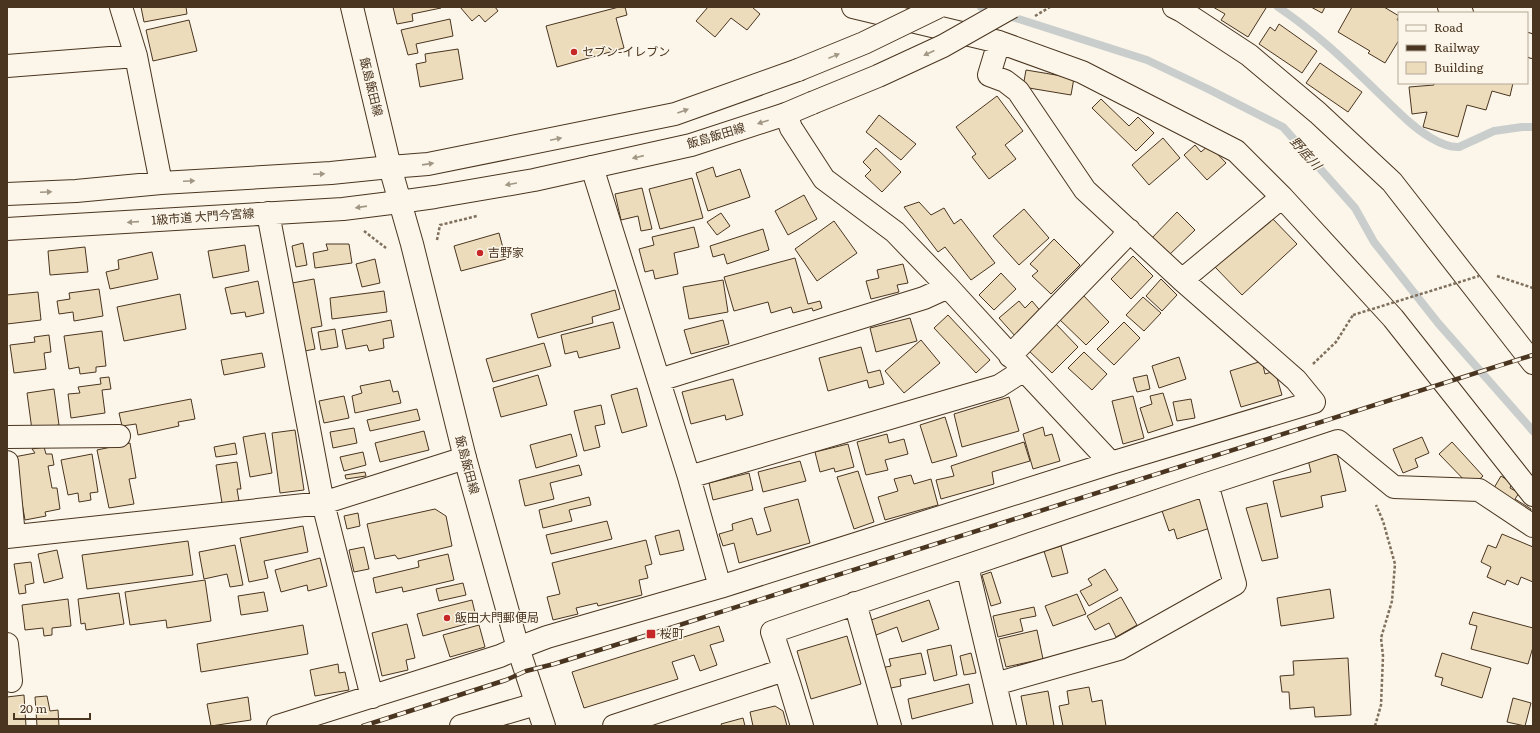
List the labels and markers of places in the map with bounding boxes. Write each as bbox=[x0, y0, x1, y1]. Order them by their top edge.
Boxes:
place label: セブン-イレブン bbox=[582, 42, 670, 60]
marker: セブン-イレブン bbox=[569, 47, 579, 57]
place label: 吉野家 bbox=[488, 243, 524, 261]
marker: 吉野家 bbox=[475, 248, 485, 258]
place label: 飯田大門郵便局 bbox=[455, 608, 539, 626]
marker: 飯田大門郵便局 bbox=[442, 613, 452, 623]
place label: 桜町 bbox=[660, 624, 684, 642]
marker: 桜町 bbox=[645, 628, 657, 640]

